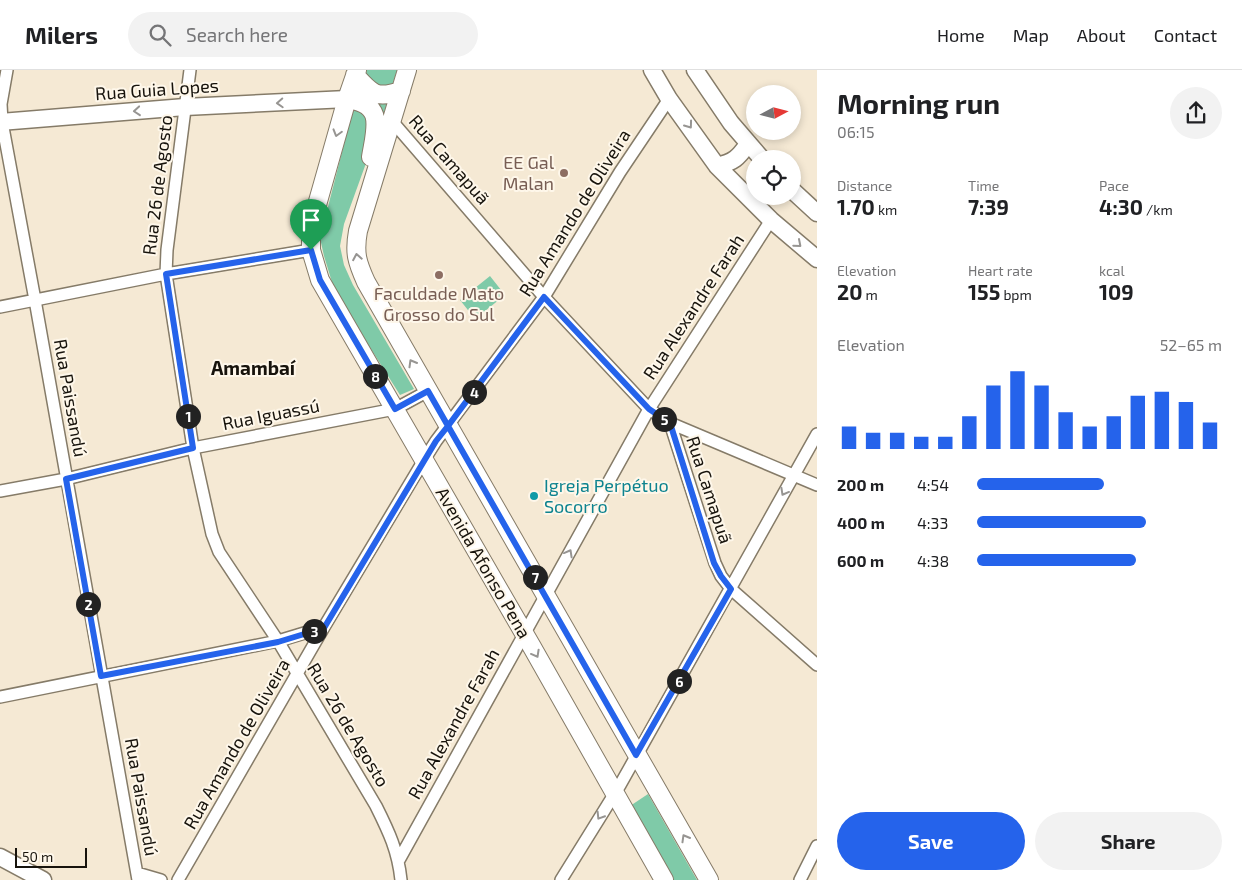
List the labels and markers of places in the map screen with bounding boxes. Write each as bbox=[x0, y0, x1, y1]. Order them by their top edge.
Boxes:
place label: EE Gal Malan bbox=[503, 151, 555, 194]
marker: EE Gal Malan bbox=[558, 167, 570, 179]
pin bbox=[290, 199, 332, 250]
marker: Faculdade Mato Grosso do Sul bbox=[433, 269, 445, 281]
place label: Faculdade Mato Grosso do Sul bbox=[374, 282, 504, 325]
pin: 8 bbox=[362, 364, 388, 388]
pin: 4 bbox=[462, 380, 486, 404]
pin: 1 bbox=[176, 404, 200, 428]
pin: 5 bbox=[652, 406, 676, 432]
place label: Igreja Perpétuo Socorro bbox=[544, 474, 669, 517]
marker: Igreja Perpétuo Socorro bbox=[528, 490, 540, 502]
pin: 7 bbox=[522, 564, 548, 590]
pin: 2 bbox=[76, 592, 100, 616]
pin: 3 bbox=[302, 618, 326, 644]
pin: 6 bbox=[666, 668, 692, 694]

